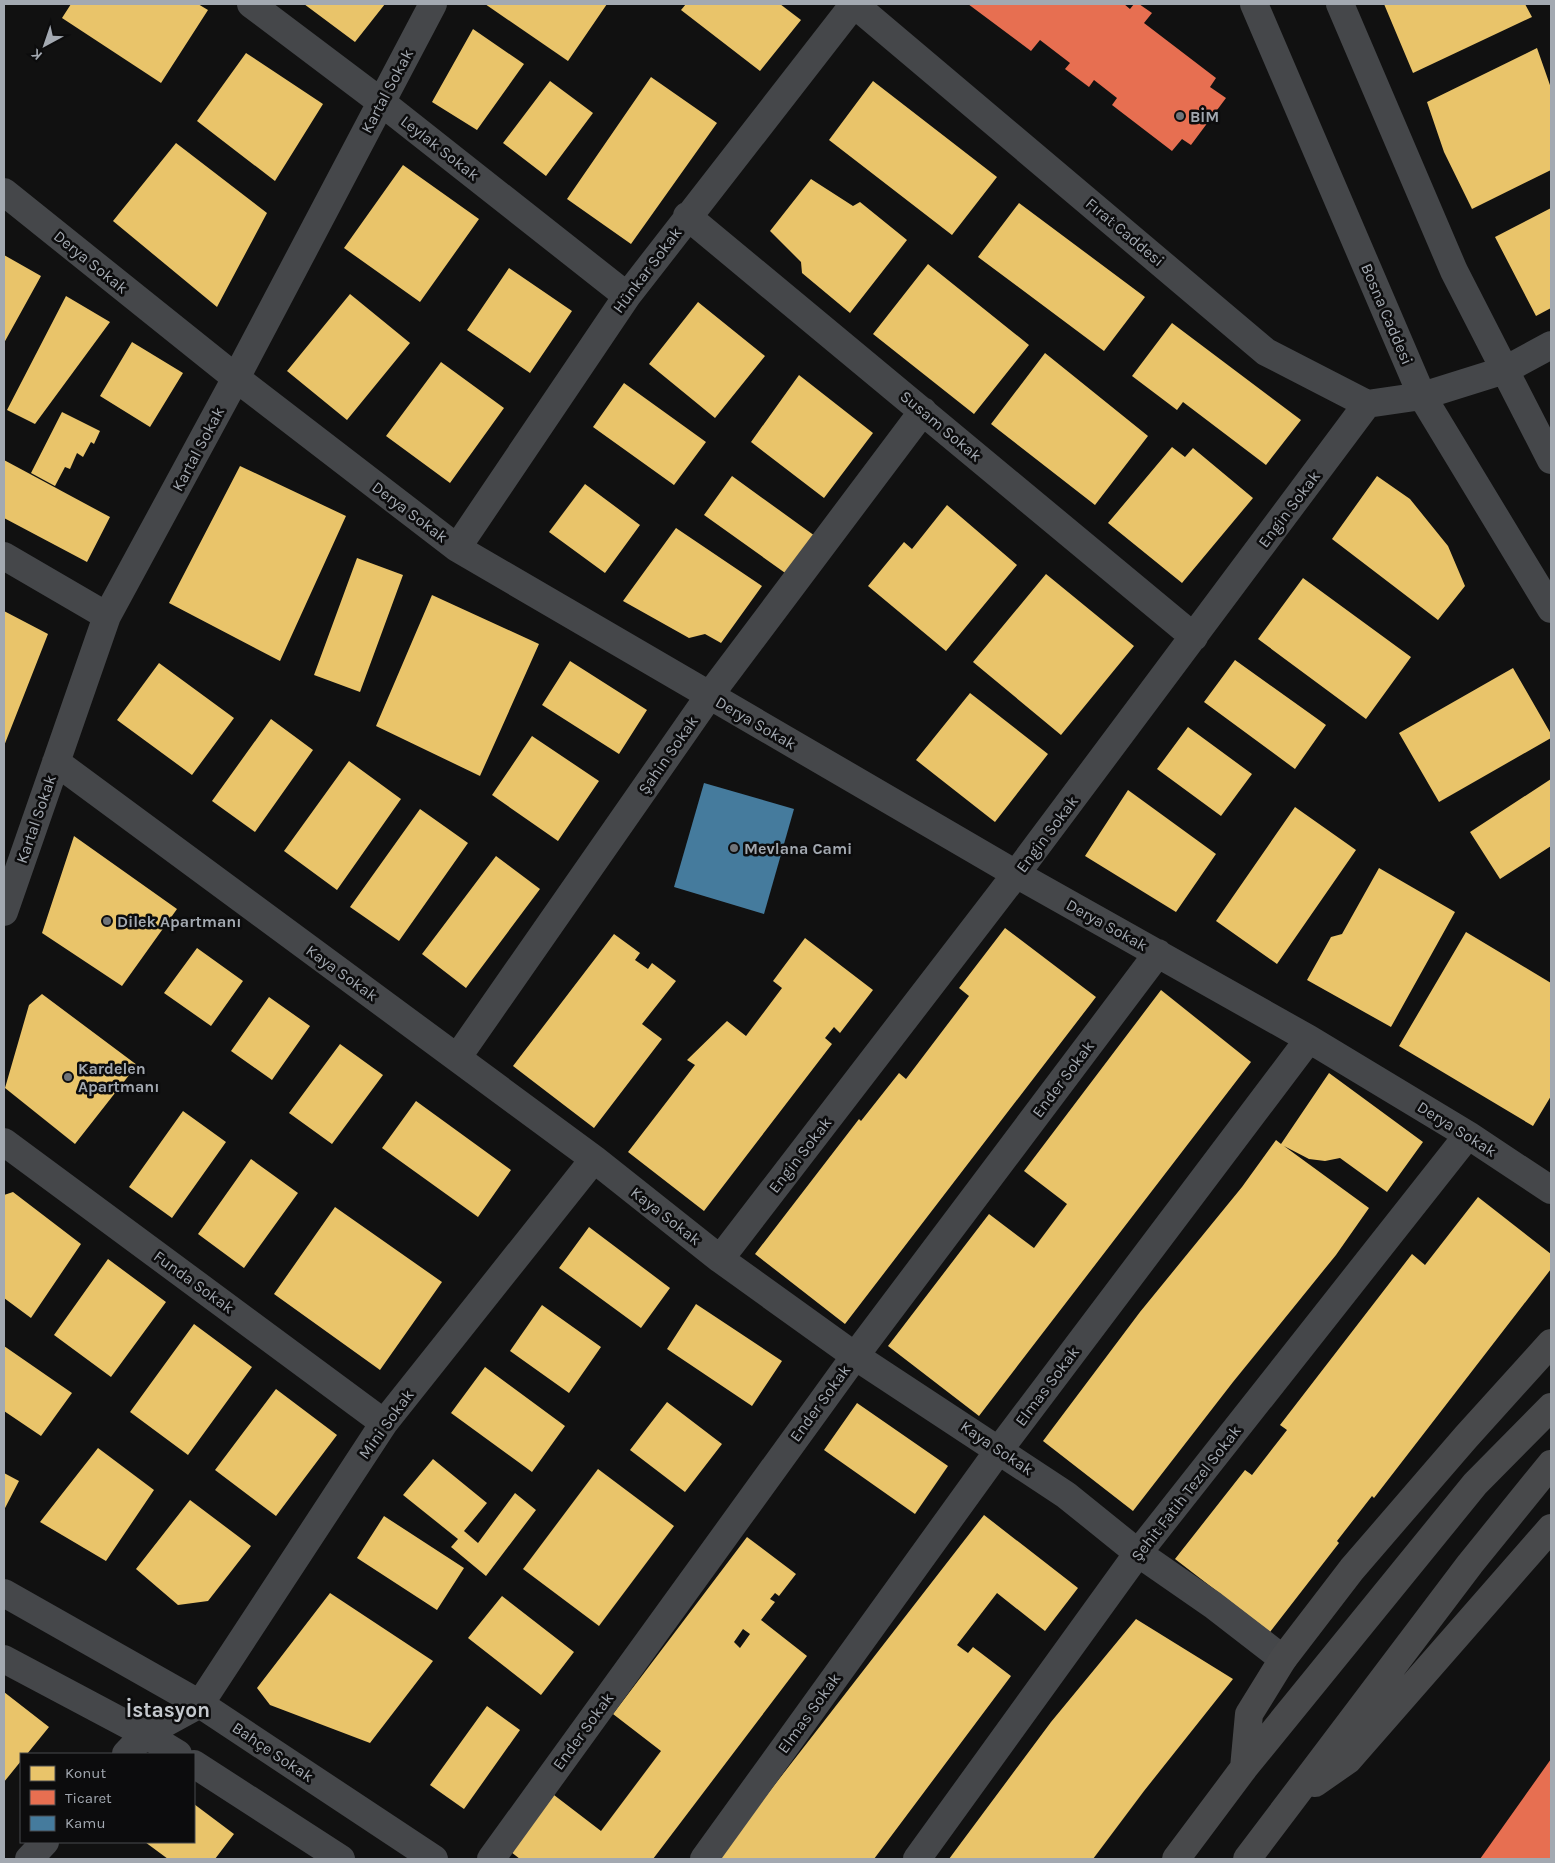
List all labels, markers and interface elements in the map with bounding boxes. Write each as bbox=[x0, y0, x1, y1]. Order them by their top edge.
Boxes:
north arrow bbox=[20, 20, 70, 70]
text: K bbox=[27, 45, 46, 64]
street label: Kartal Sokak bbox=[357, 46, 417, 136]
place label: BİM bbox=[1190, 107, 1219, 126]
marker: BİM bbox=[1174, 110, 1186, 122]
street label: Leylak Sokak bbox=[397, 111, 483, 185]
street label: Fırat Caddesi bbox=[1082, 194, 1168, 270]
street label: Hünkar Sokak bbox=[609, 223, 685, 317]
street label: Derya Sokak bbox=[50, 226, 132, 298]
street label: Bosna Caddesi bbox=[1357, 260, 1417, 368]
street label: Susam Sokak bbox=[896, 386, 986, 466]
street label: Kartal Sokak bbox=[168, 404, 228, 494]
street label: Engin Sokak bbox=[1254, 467, 1324, 551]
street label: Derya Sokak bbox=[368, 477, 452, 547]
street label: Derya Sokak bbox=[712, 692, 800, 754]
street label: Şahin Sokak bbox=[634, 712, 702, 798]
street label: Kartal Sokak bbox=[12, 772, 60, 866]
street label: Engin Sokak bbox=[1012, 792, 1082, 876]
place label: Mevlana Cami bbox=[744, 839, 852, 858]
marker: Mevlana Cami bbox=[728, 842, 740, 854]
street label: Derya Sokak bbox=[1063, 895, 1151, 955]
place label: Dilek Apartmanı bbox=[117, 912, 242, 931]
marker: Dilek Apartmanı bbox=[101, 915, 113, 927]
street label: Kaya Sokak bbox=[303, 941, 381, 1005]
street label: Ender Sokak bbox=[1028, 1037, 1098, 1121]
place label: Kardelen Apartmanı bbox=[78, 1059, 159, 1096]
marker: Kardelen Apartmanı bbox=[62, 1071, 74, 1083]
street label: Derya Sokak bbox=[1414, 1097, 1500, 1161]
street label: Engin Sokak bbox=[764, 1113, 836, 1197]
street label: Kaya Sokak bbox=[627, 1183, 705, 1249]
street label: Funda Sokak bbox=[150, 1246, 238, 1318]
street label: Elmas Sokak bbox=[1011, 1342, 1083, 1430]
street label: Ender Sokak bbox=[786, 1361, 854, 1445]
street label: Mini Sokak bbox=[354, 1385, 418, 1463]
street label: Kaya Sokak bbox=[957, 1417, 1037, 1479]
street label: Şehit Fatih Tezel Sokak bbox=[1127, 1421, 1245, 1565]
street label: Elmas Sokak bbox=[773, 1669, 845, 1757]
street label: Ender Sokak bbox=[549, 1689, 617, 1773]
district label: İstasyon bbox=[126, 1697, 210, 1722]
street label: Bahçe Sokak bbox=[229, 1718, 317, 1786]
legend bbox=[20, 1753, 195, 1843]
text: Konut bbox=[65, 1764, 106, 1782]
text: Ticaret bbox=[65, 1789, 112, 1807]
text: Kamu bbox=[65, 1814, 106, 1832]

